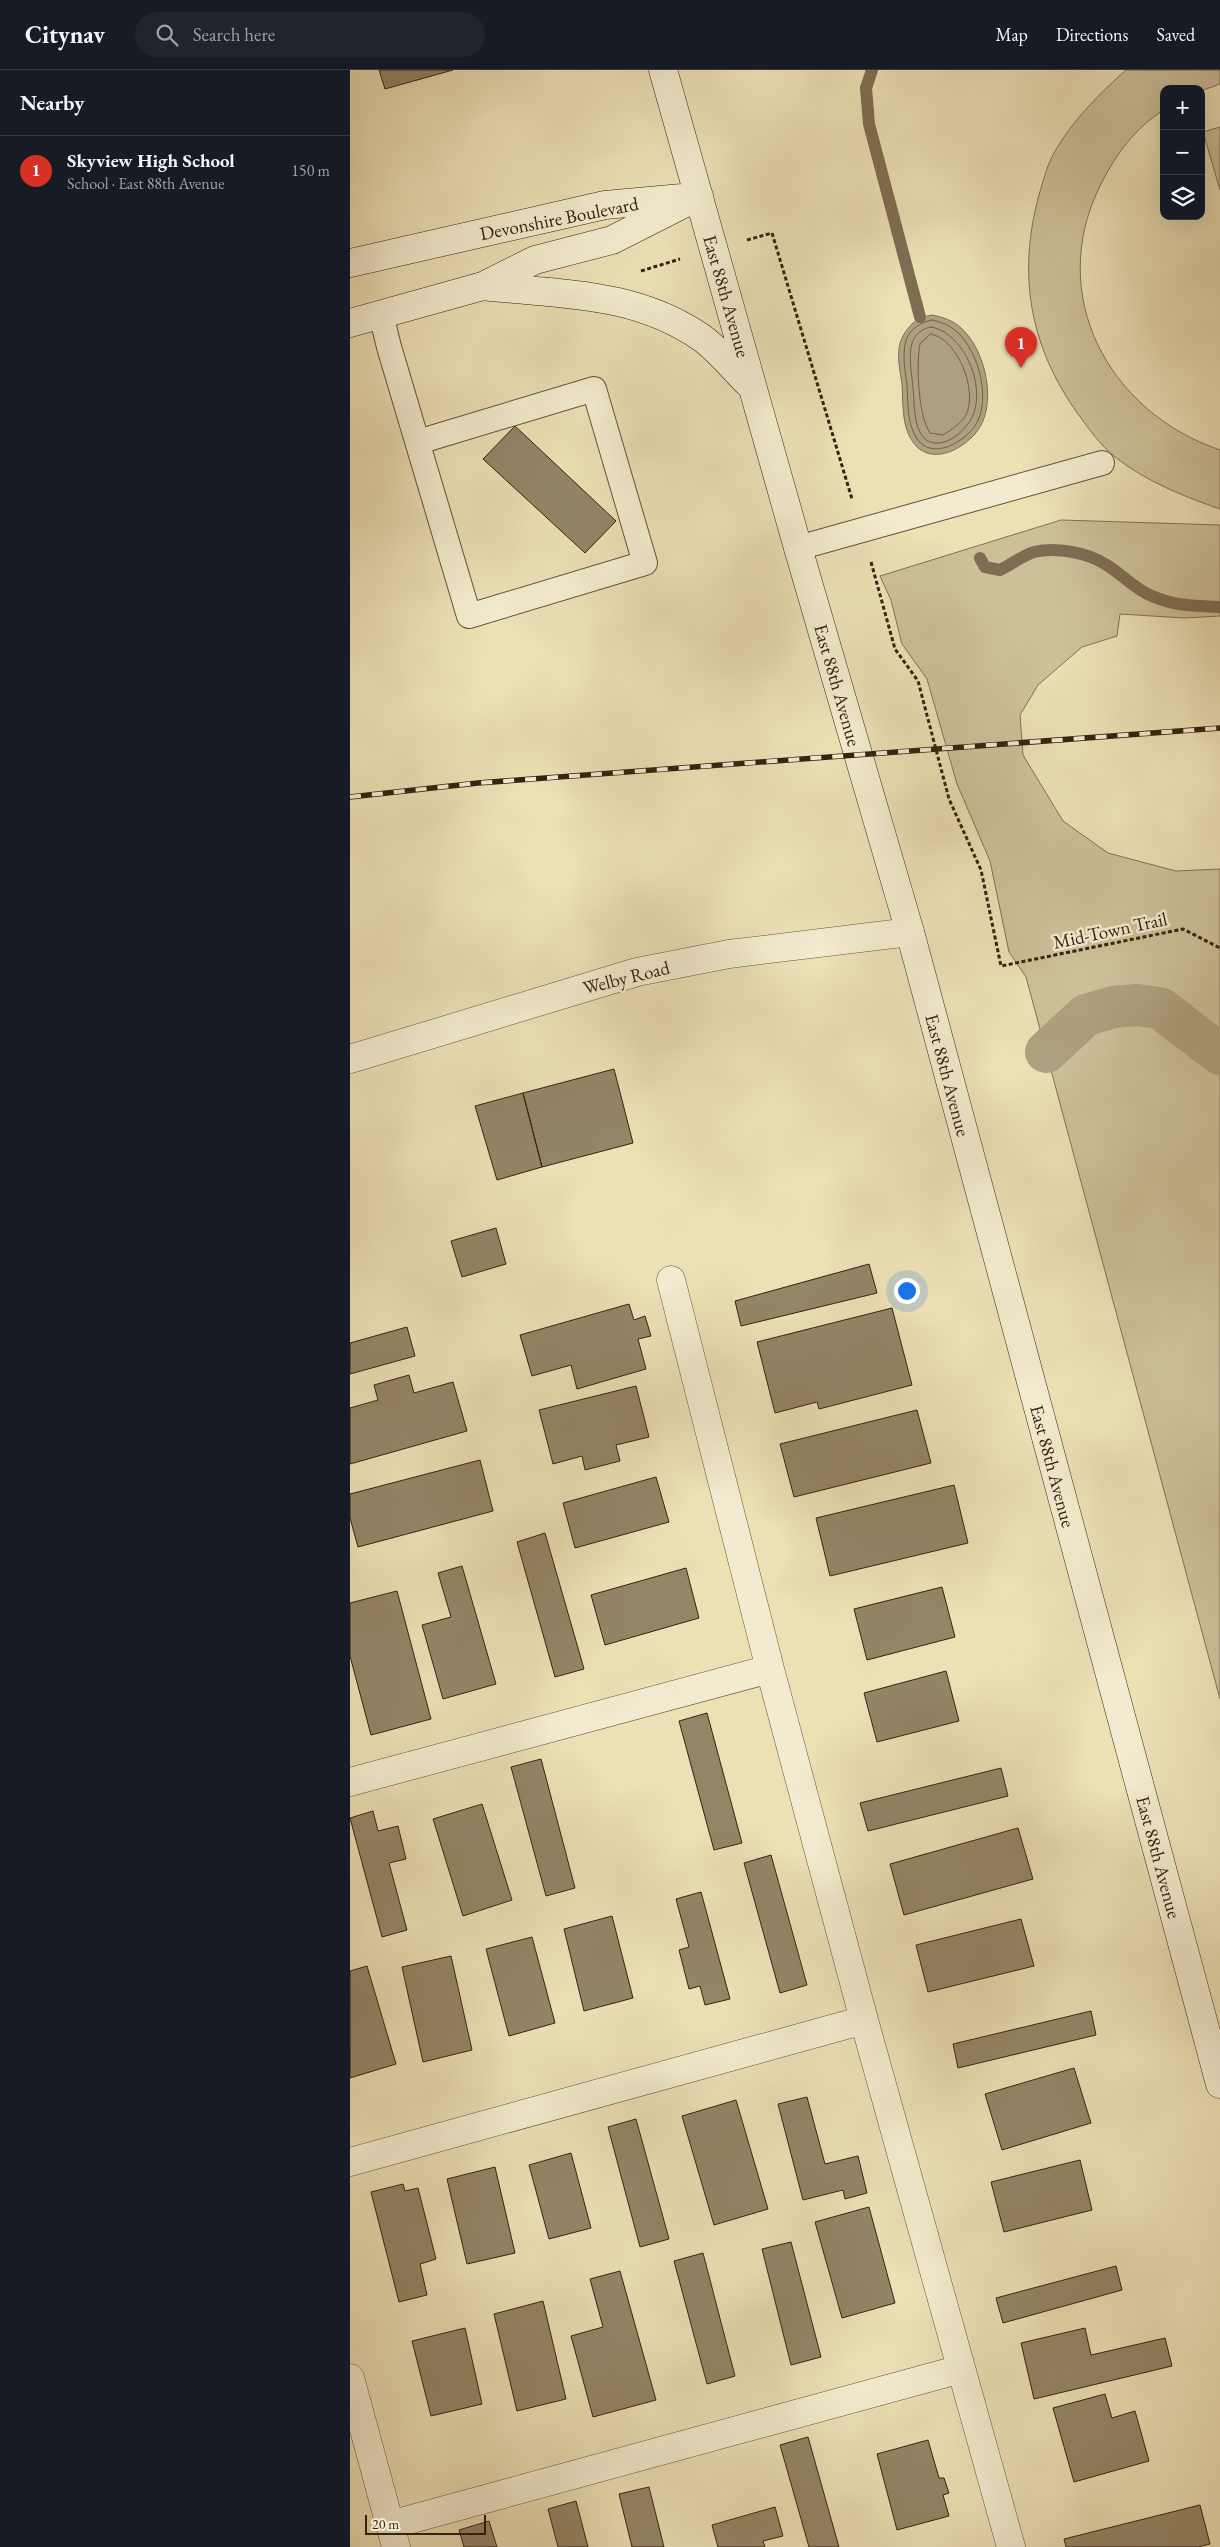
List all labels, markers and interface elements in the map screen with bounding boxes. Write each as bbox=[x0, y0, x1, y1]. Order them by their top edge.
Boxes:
search box bbox=[135, 12, 485, 57]
text: Citynav bbox=[25, 19, 105, 50]
icon: search bbox=[153, 21, 181, 49]
text: Search here bbox=[193, 22, 275, 47]
text: Map bbox=[996, 23, 1028, 46]
text: Directions bbox=[1056, 23, 1128, 46]
text: Saved bbox=[1156, 23, 1195, 46]
map controls bbox=[1160, 85, 1205, 220]
button: + bbox=[1160, 85, 1205, 130]
text: Nearby bbox=[20, 89, 84, 116]
button: − bbox=[1160, 130, 1205, 175]
text: Skyview High School bbox=[67, 148, 235, 173]
text: 1 bbox=[32, 160, 40, 181]
text: 150 m bbox=[291, 160, 330, 181]
text: School · East 88th Avenue bbox=[67, 173, 224, 194]
button: layers bbox=[1160, 175, 1205, 220]
street label: Devonshire Boulevard bbox=[478, 191, 641, 246]
street label: East 88th Avenue bbox=[697, 232, 756, 360]
pin: 1 bbox=[1005, 327, 1037, 368]
street label: East 88th Avenue bbox=[808, 621, 867, 749]
street label: Mid-Town Trail bbox=[1051, 906, 1170, 955]
street label: Welby Road bbox=[580, 955, 673, 1000]
street label: East 88th Avenue bbox=[919, 1011, 976, 1139]
your location bbox=[894, 1278, 920, 1304]
street label: East 88th Avenue bbox=[1024, 1402, 1081, 1530]
street label: East 88th Avenue bbox=[1130, 1793, 1187, 1921]
scale bar bbox=[365, 2512, 486, 2535]
text: 20 m bbox=[372, 2515, 399, 2533]

